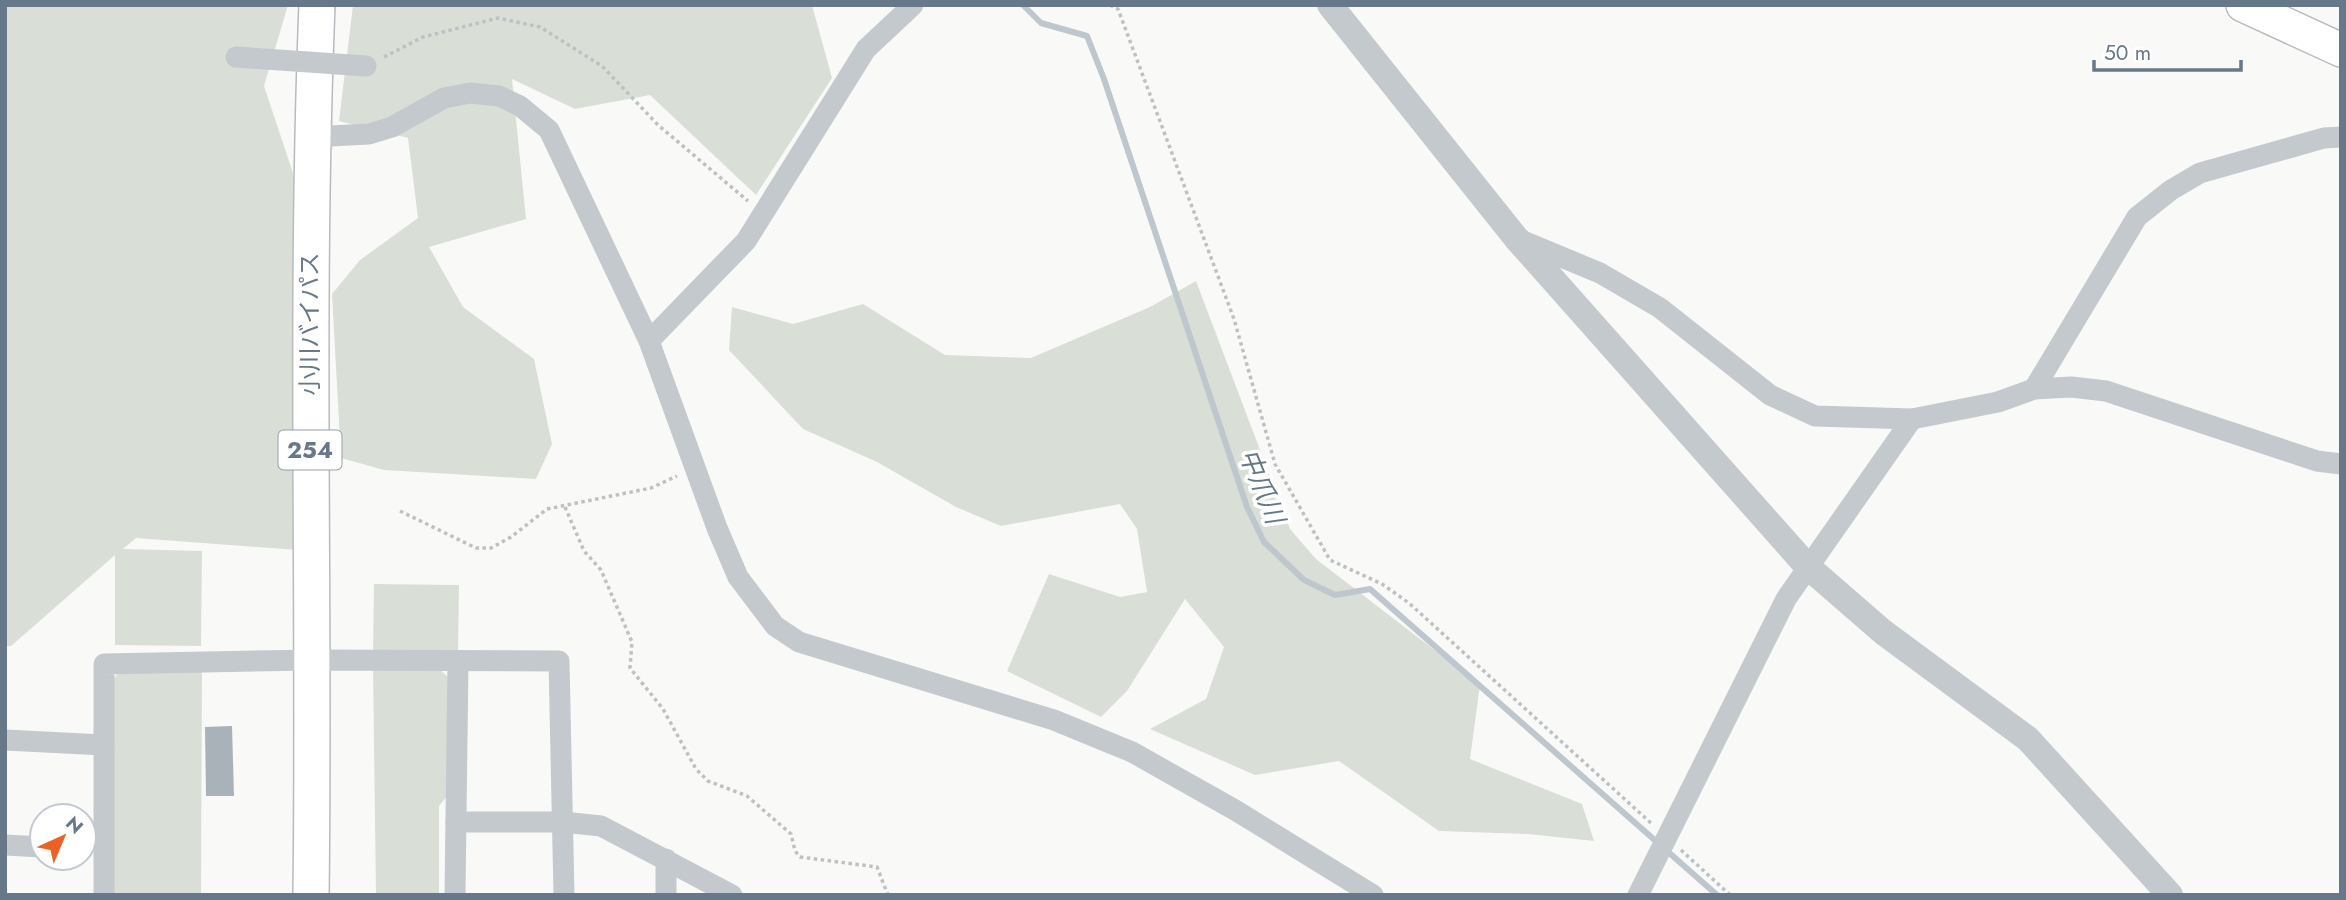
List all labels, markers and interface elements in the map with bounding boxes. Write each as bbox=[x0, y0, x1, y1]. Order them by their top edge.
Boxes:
scale bar bbox=[2094, 28, 2241, 72]
text: 50 m bbox=[2104, 38, 2151, 68]
street label: 小川バイパス bbox=[292, 252, 327, 396]
road number: 254 bbox=[278, 431, 342, 470]
water label: 中爪川 bbox=[1230, 443, 1295, 532]
north arrow bbox=[28, 802, 98, 872]
text: N bbox=[60, 810, 89, 840]

